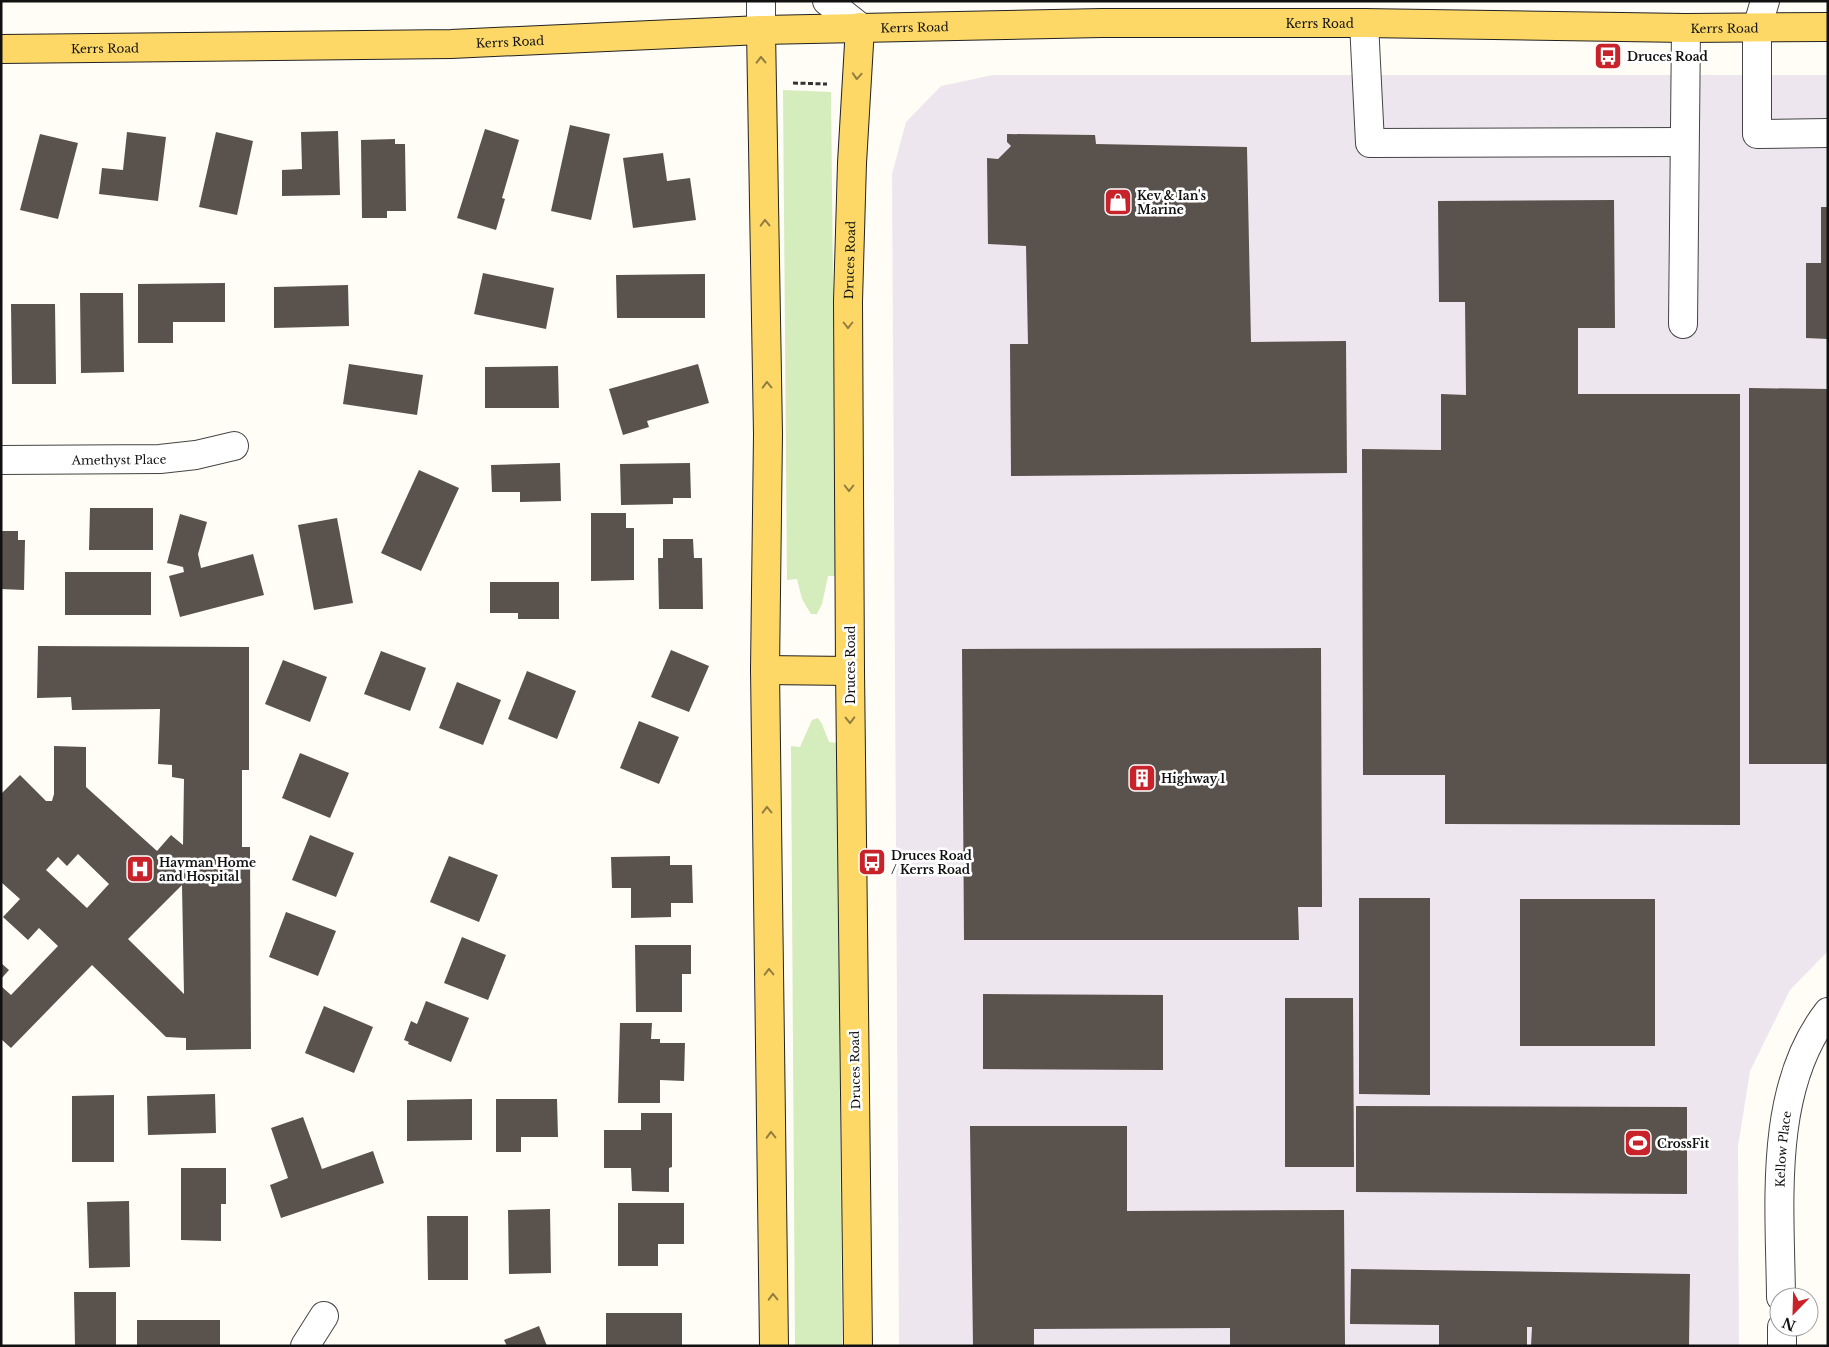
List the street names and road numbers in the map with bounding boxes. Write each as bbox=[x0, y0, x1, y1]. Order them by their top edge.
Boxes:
street label: Kerrs Road bbox=[1285, 16, 1354, 31]
street label: Kerrs Road bbox=[880, 19, 949, 35]
street label: Kerrs Road bbox=[1690, 20, 1759, 35]
street label: Kerrs Road bbox=[475, 32, 544, 50]
street label: Kerrs Road bbox=[71, 40, 139, 56]
street label: Druces Road bbox=[841, 221, 858, 300]
street label: Amethyst Place bbox=[71, 451, 167, 467]
street label: Druces Road bbox=[843, 626, 858, 704]
street label: Druces Road bbox=[847, 1031, 863, 1109]
street label: Kellow Place bbox=[1772, 1110, 1794, 1188]

